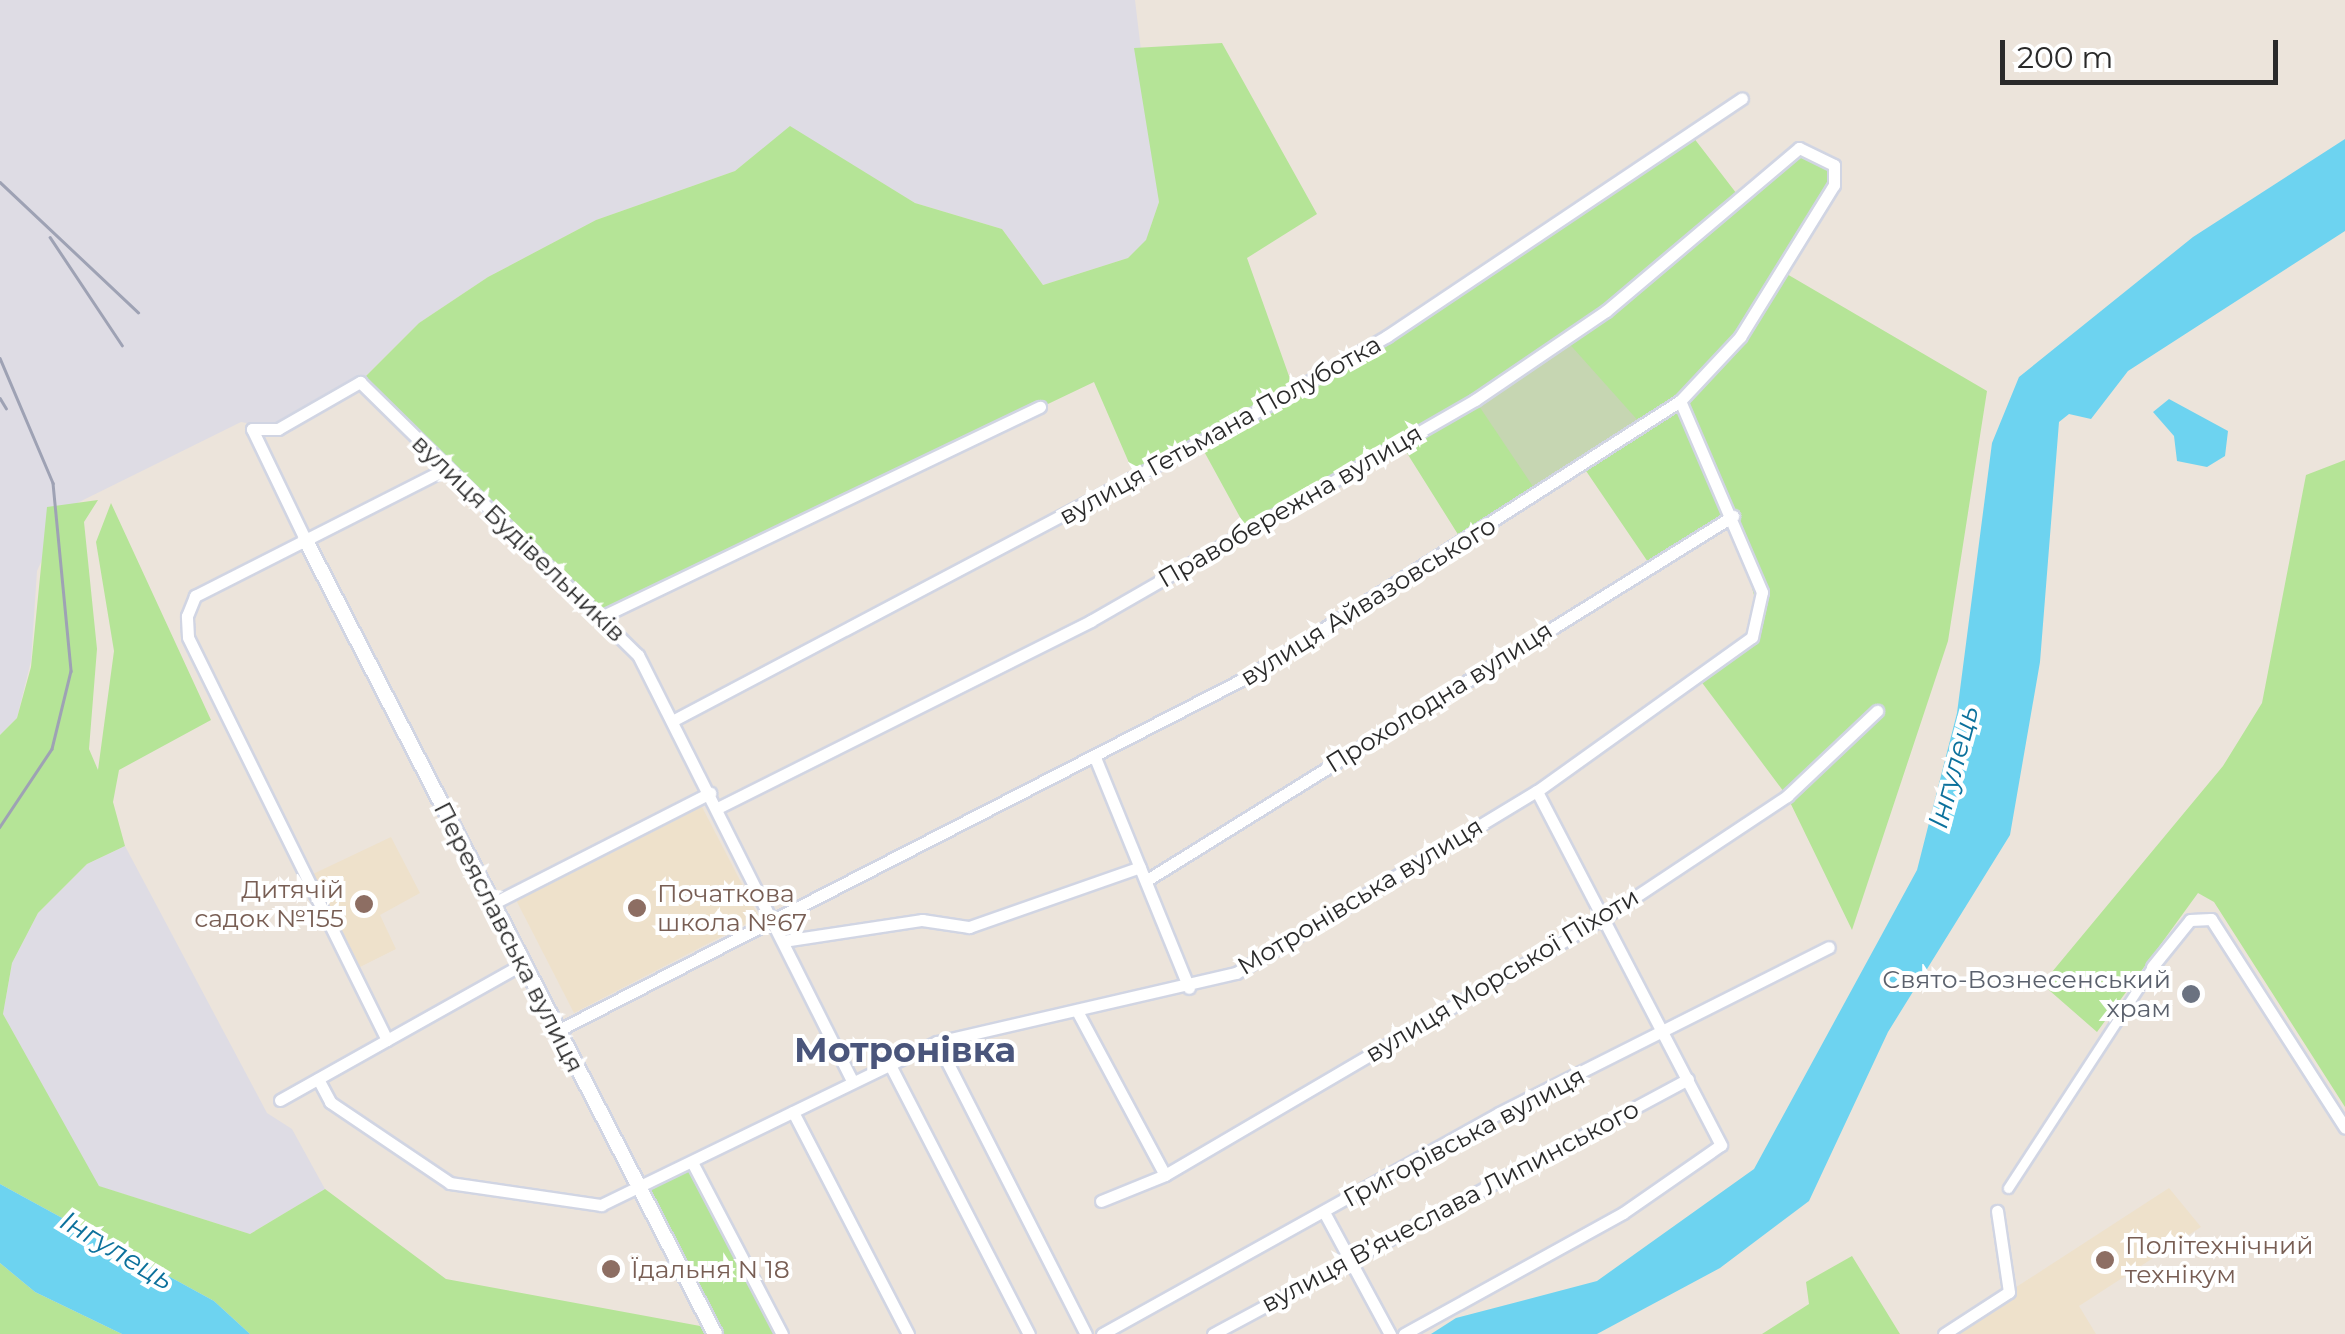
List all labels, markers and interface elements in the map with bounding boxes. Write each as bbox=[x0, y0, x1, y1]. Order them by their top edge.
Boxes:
scale bar bbox=[2005, 20, 2282, 82]
text: 200 m bbox=[2017, 39, 2113, 76]
street label: вулиця Гетьмана Полуботка bbox=[1054, 329, 1386, 531]
street label: Правобережна вулиця bbox=[1153, 418, 1427, 594]
street label: вулиця Будівельників bbox=[406, 428, 632, 648]
street label: вулиця Айвазовського bbox=[1235, 510, 1501, 692]
street label: Прохолодна вулиця bbox=[1320, 615, 1558, 779]
water label: Інгулець bbox=[1921, 702, 1985, 832]
street label: Переяславська вулиця bbox=[428, 797, 590, 1077]
street label: Мотронівська вулиця bbox=[1232, 811, 1488, 981]
place label: Дитячій садок №155 bbox=[194, 875, 344, 934]
place label: Початкова школа №67 bbox=[657, 879, 807, 938]
street label: вулиця Морської Піхоти bbox=[1360, 881, 1644, 1069]
marker: Дитячій садок №155 bbox=[353, 893, 375, 915]
marker: Початкова школа №67 bbox=[626, 897, 648, 919]
place label: Свято-Вознесенський храм bbox=[1882, 965, 2171, 1024]
marker: Свято-Вознесенський храм bbox=[2180, 983, 2202, 1005]
district label: Мотронівка bbox=[794, 1029, 1016, 1071]
street label: Григорівська вулиця bbox=[1338, 1061, 1590, 1213]
street label: вулиця В’ячеслава Липинського bbox=[1256, 1093, 1644, 1319]
water label: Інгулець bbox=[55, 1203, 179, 1297]
place label: Політехнічний технікум bbox=[2125, 1231, 2313, 1290]
marker: Політехнічний технікум bbox=[2094, 1249, 2116, 1271]
place label: Їдальня N 18 bbox=[631, 1254, 790, 1284]
marker: Їдальня N 18 bbox=[600, 1258, 622, 1280]

